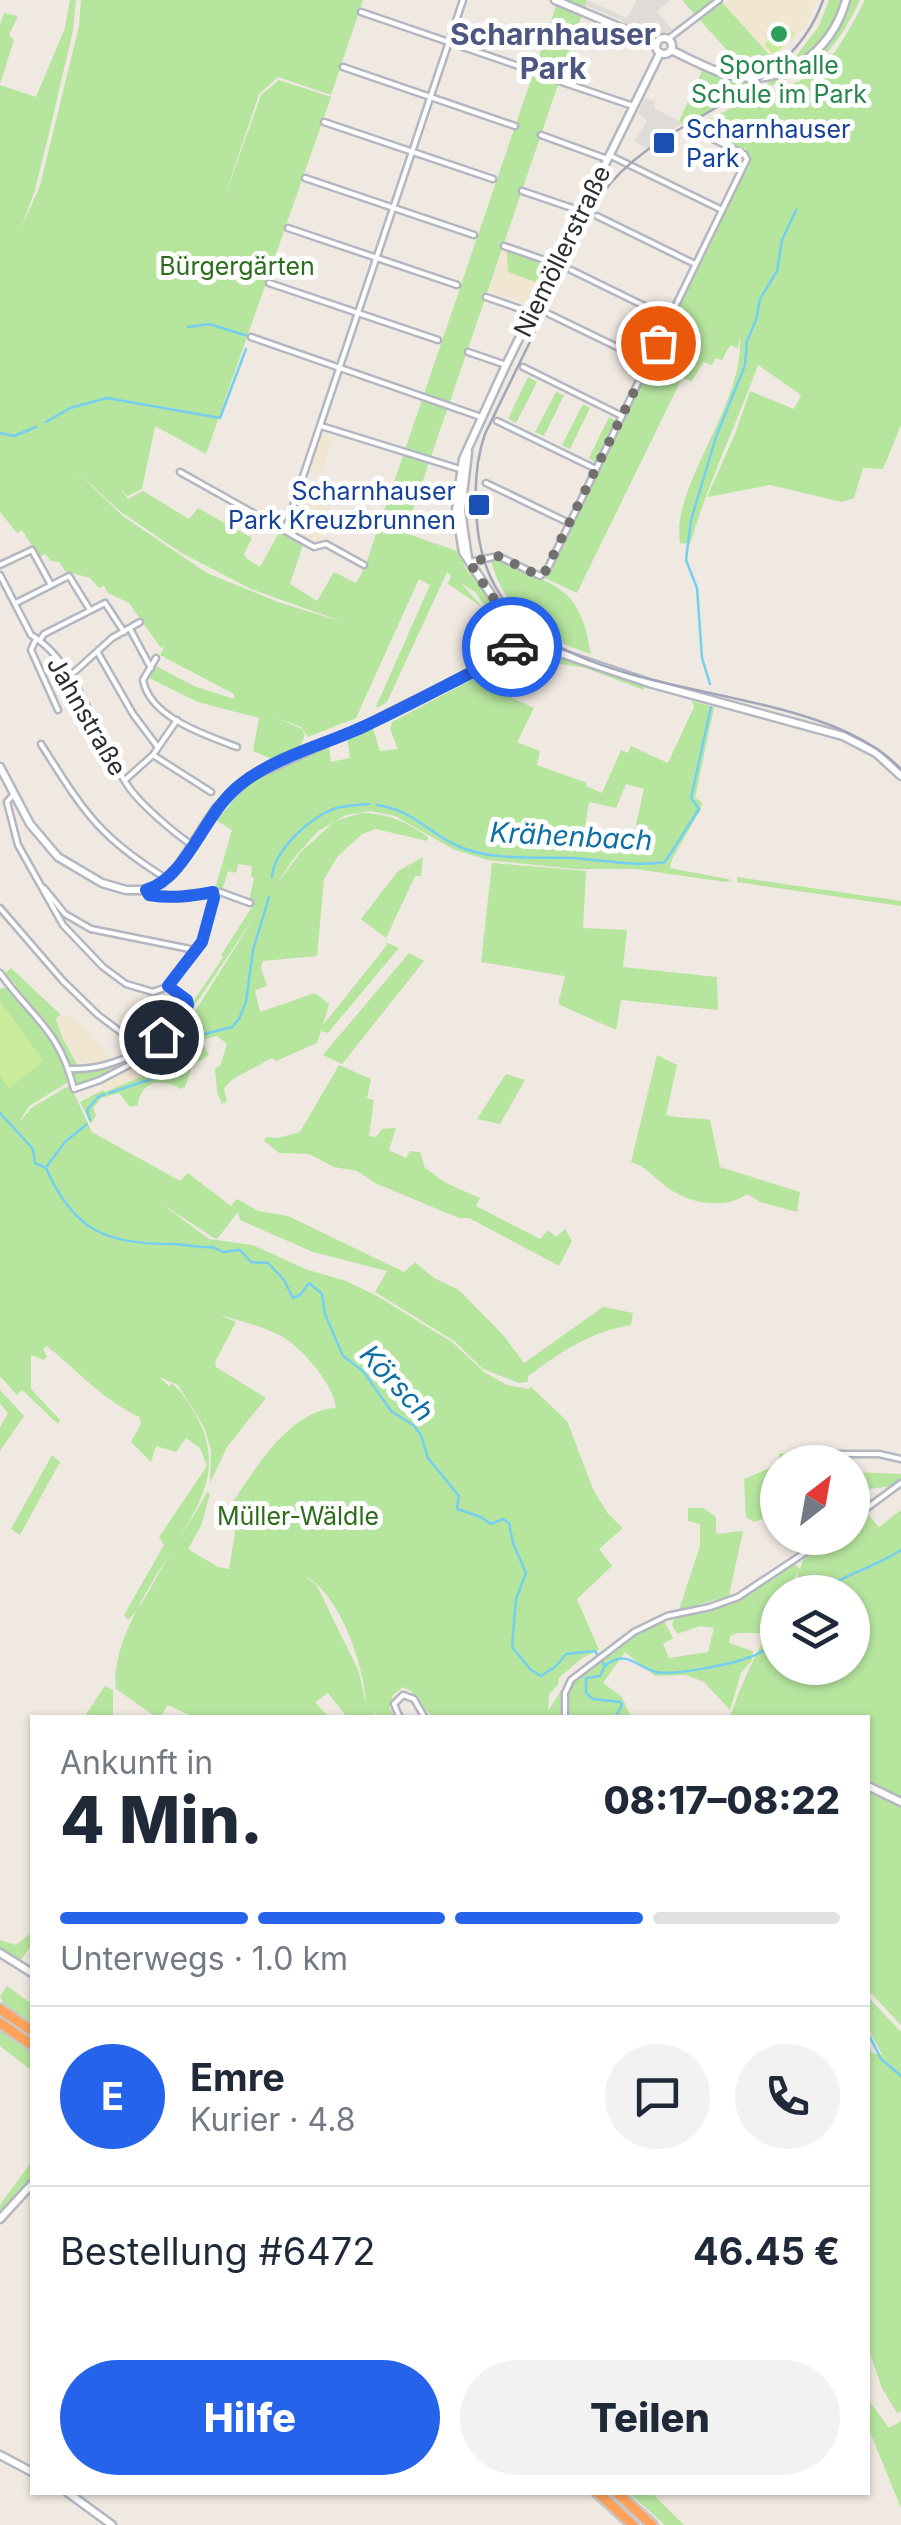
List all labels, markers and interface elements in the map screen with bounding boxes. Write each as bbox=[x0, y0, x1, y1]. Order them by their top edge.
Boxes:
district label: Scharnhauser Park bbox=[450, 16, 656, 86]
marker: Sporthalle Schule im Park bbox=[768, 23, 790, 45]
place label: Sporthalle Schule im Park bbox=[691, 50, 867, 109]
place label: Scharnhauser Park bbox=[686, 114, 851, 173]
marker: Scharnhauser Park bbox=[651, 130, 677, 156]
street label: Niemöllerstraße bbox=[507, 160, 617, 342]
park label: Bürgergärten bbox=[159, 251, 315, 281]
pin bbox=[616, 301, 701, 386]
icon: bag bbox=[631, 316, 686, 371]
place label: Scharnhauser Park Kreuzbrunnen bbox=[228, 476, 456, 535]
marker: Scharnhauser Park Kreuzbrunnen bbox=[466, 492, 492, 518]
courier bbox=[462, 597, 562, 697]
icon: car bbox=[485, 620, 540, 675]
street label: Jahnstraße bbox=[41, 651, 133, 781]
water label: Krähenbach bbox=[489, 815, 653, 857]
pin bbox=[119, 995, 204, 1080]
icon: home bbox=[134, 1010, 189, 1065]
water label: Körsch bbox=[353, 1338, 441, 1428]
north arrow bbox=[760, 1445, 870, 1555]
map controls bbox=[760, 1445, 870, 1685]
park label: Müller-Wäldle bbox=[217, 1501, 379, 1531]
button: layers bbox=[760, 1575, 870, 1685]
text: Ankunft in bbox=[60, 1743, 213, 1782]
text: 08:17–08:22 bbox=[604, 1777, 840, 1823]
text: 4 Min. bbox=[60, 1780, 263, 1859]
text: Unterwegs · 1.0 km bbox=[60, 1939, 348, 1978]
button: chat bbox=[605, 2044, 710, 2149]
button: phone bbox=[735, 2044, 840, 2149]
text: Emre bbox=[190, 2054, 285, 2100]
text: E bbox=[101, 2073, 124, 2119]
text: Kurier · 4.8 bbox=[190, 2100, 355, 2139]
text: Bestellung #6472 bbox=[60, 2228, 375, 2274]
text: 46.45 € bbox=[693, 2228, 840, 2274]
button: Hilfe bbox=[60, 2360, 440, 2475]
button: Teilen bbox=[460, 2360, 840, 2475]

